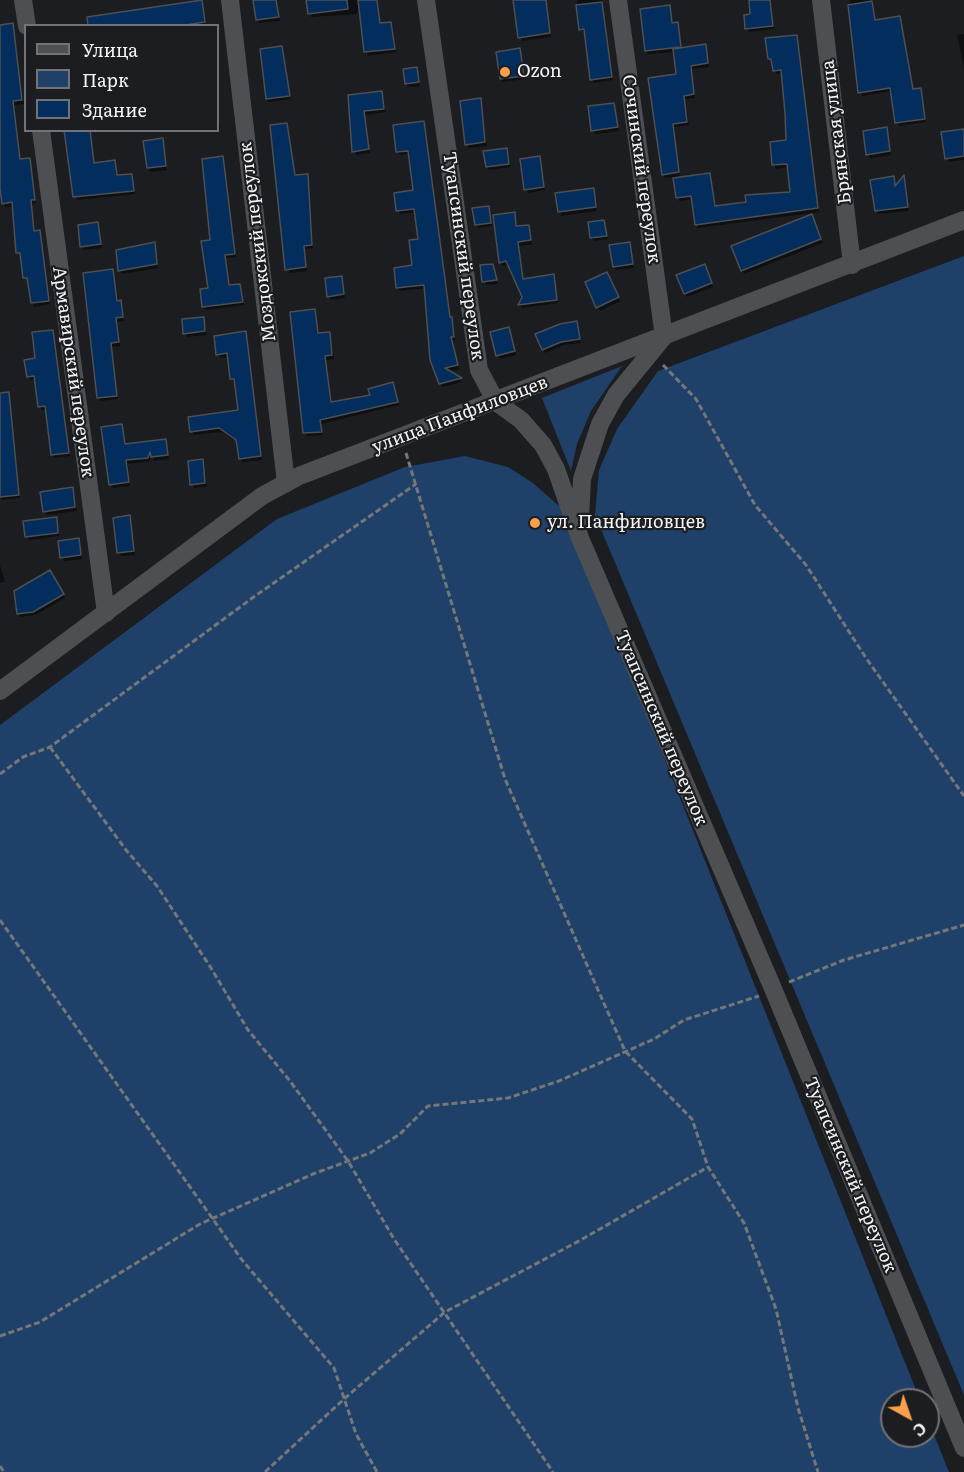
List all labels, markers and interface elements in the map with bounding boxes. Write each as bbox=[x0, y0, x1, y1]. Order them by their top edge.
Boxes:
legend bbox=[24, 24, 219, 132]
text: Улица bbox=[82, 36, 138, 63]
street label: Брянская улица bbox=[817, 59, 857, 205]
place label: Ozon bbox=[517, 61, 562, 83]
marker: Ozon bbox=[498, 65, 512, 79]
text: Парк bbox=[82, 66, 129, 93]
street label: Сочинский переулок bbox=[617, 73, 665, 265]
text: Здание bbox=[82, 96, 147, 123]
street label: Моздокский переулок bbox=[235, 141, 281, 343]
street label: Туапсинский переулок bbox=[438, 150, 488, 362]
street label: Армавирский переулок bbox=[47, 265, 99, 479]
street label: улица Панфиловцев bbox=[369, 372, 551, 458]
place label: ул. Панфиловцев bbox=[547, 512, 705, 534]
marker: ул. Панфиловцев bbox=[528, 516, 542, 530]
street label: Туапсинский переулок bbox=[610, 627, 712, 829]
street label: Туапсинский переулок bbox=[799, 1074, 901, 1276]
north arrow bbox=[880, 1388, 940, 1448]
text: С bbox=[908, 1417, 932, 1443]

